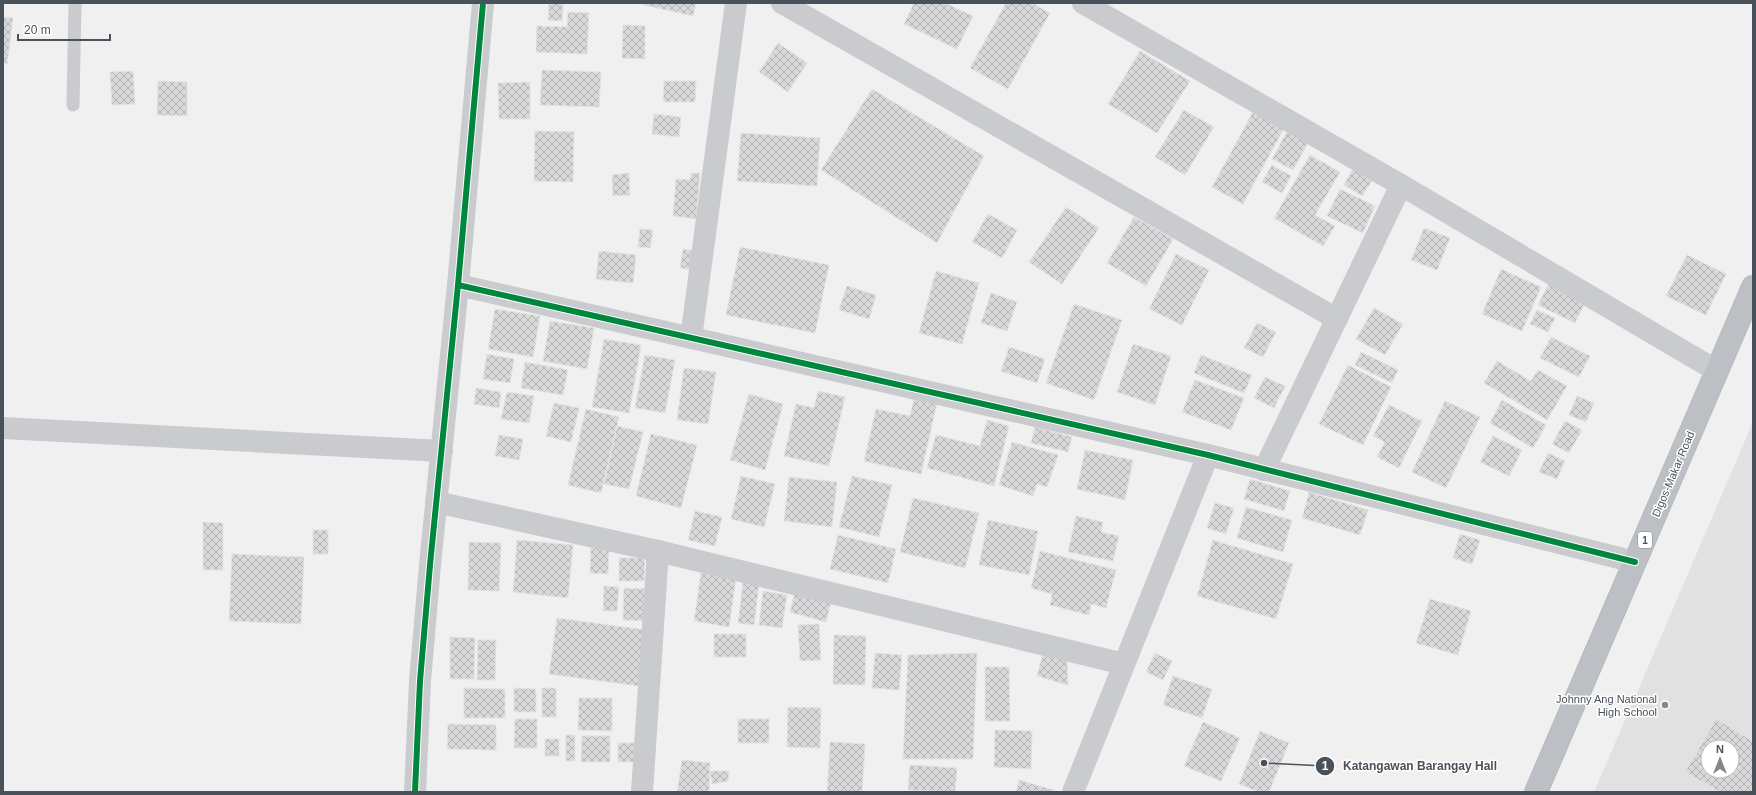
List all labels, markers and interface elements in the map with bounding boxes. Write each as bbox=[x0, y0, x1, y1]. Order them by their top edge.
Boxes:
scale bar bbox=[18, 16, 110, 42]
text: 20 m bbox=[24, 23, 51, 37]
street label: Digos-Makar Road bbox=[1650, 429, 1696, 519]
road number: 1 bbox=[1638, 532, 1652, 548]
place label: Johnny Ang National High School bbox=[1556, 693, 1657, 718]
marker: Johnny Ang National High School bbox=[1660, 700, 1670, 710]
north arrow bbox=[1700, 739, 1740, 779]
text: N bbox=[1716, 743, 1724, 755]
callout: Katangawan Barangay Hall bbox=[1315, 754, 1505, 778]
text: 1 bbox=[1322, 759, 1329, 773]
text: Katangawan Barangay Hall bbox=[1343, 759, 1497, 773]

